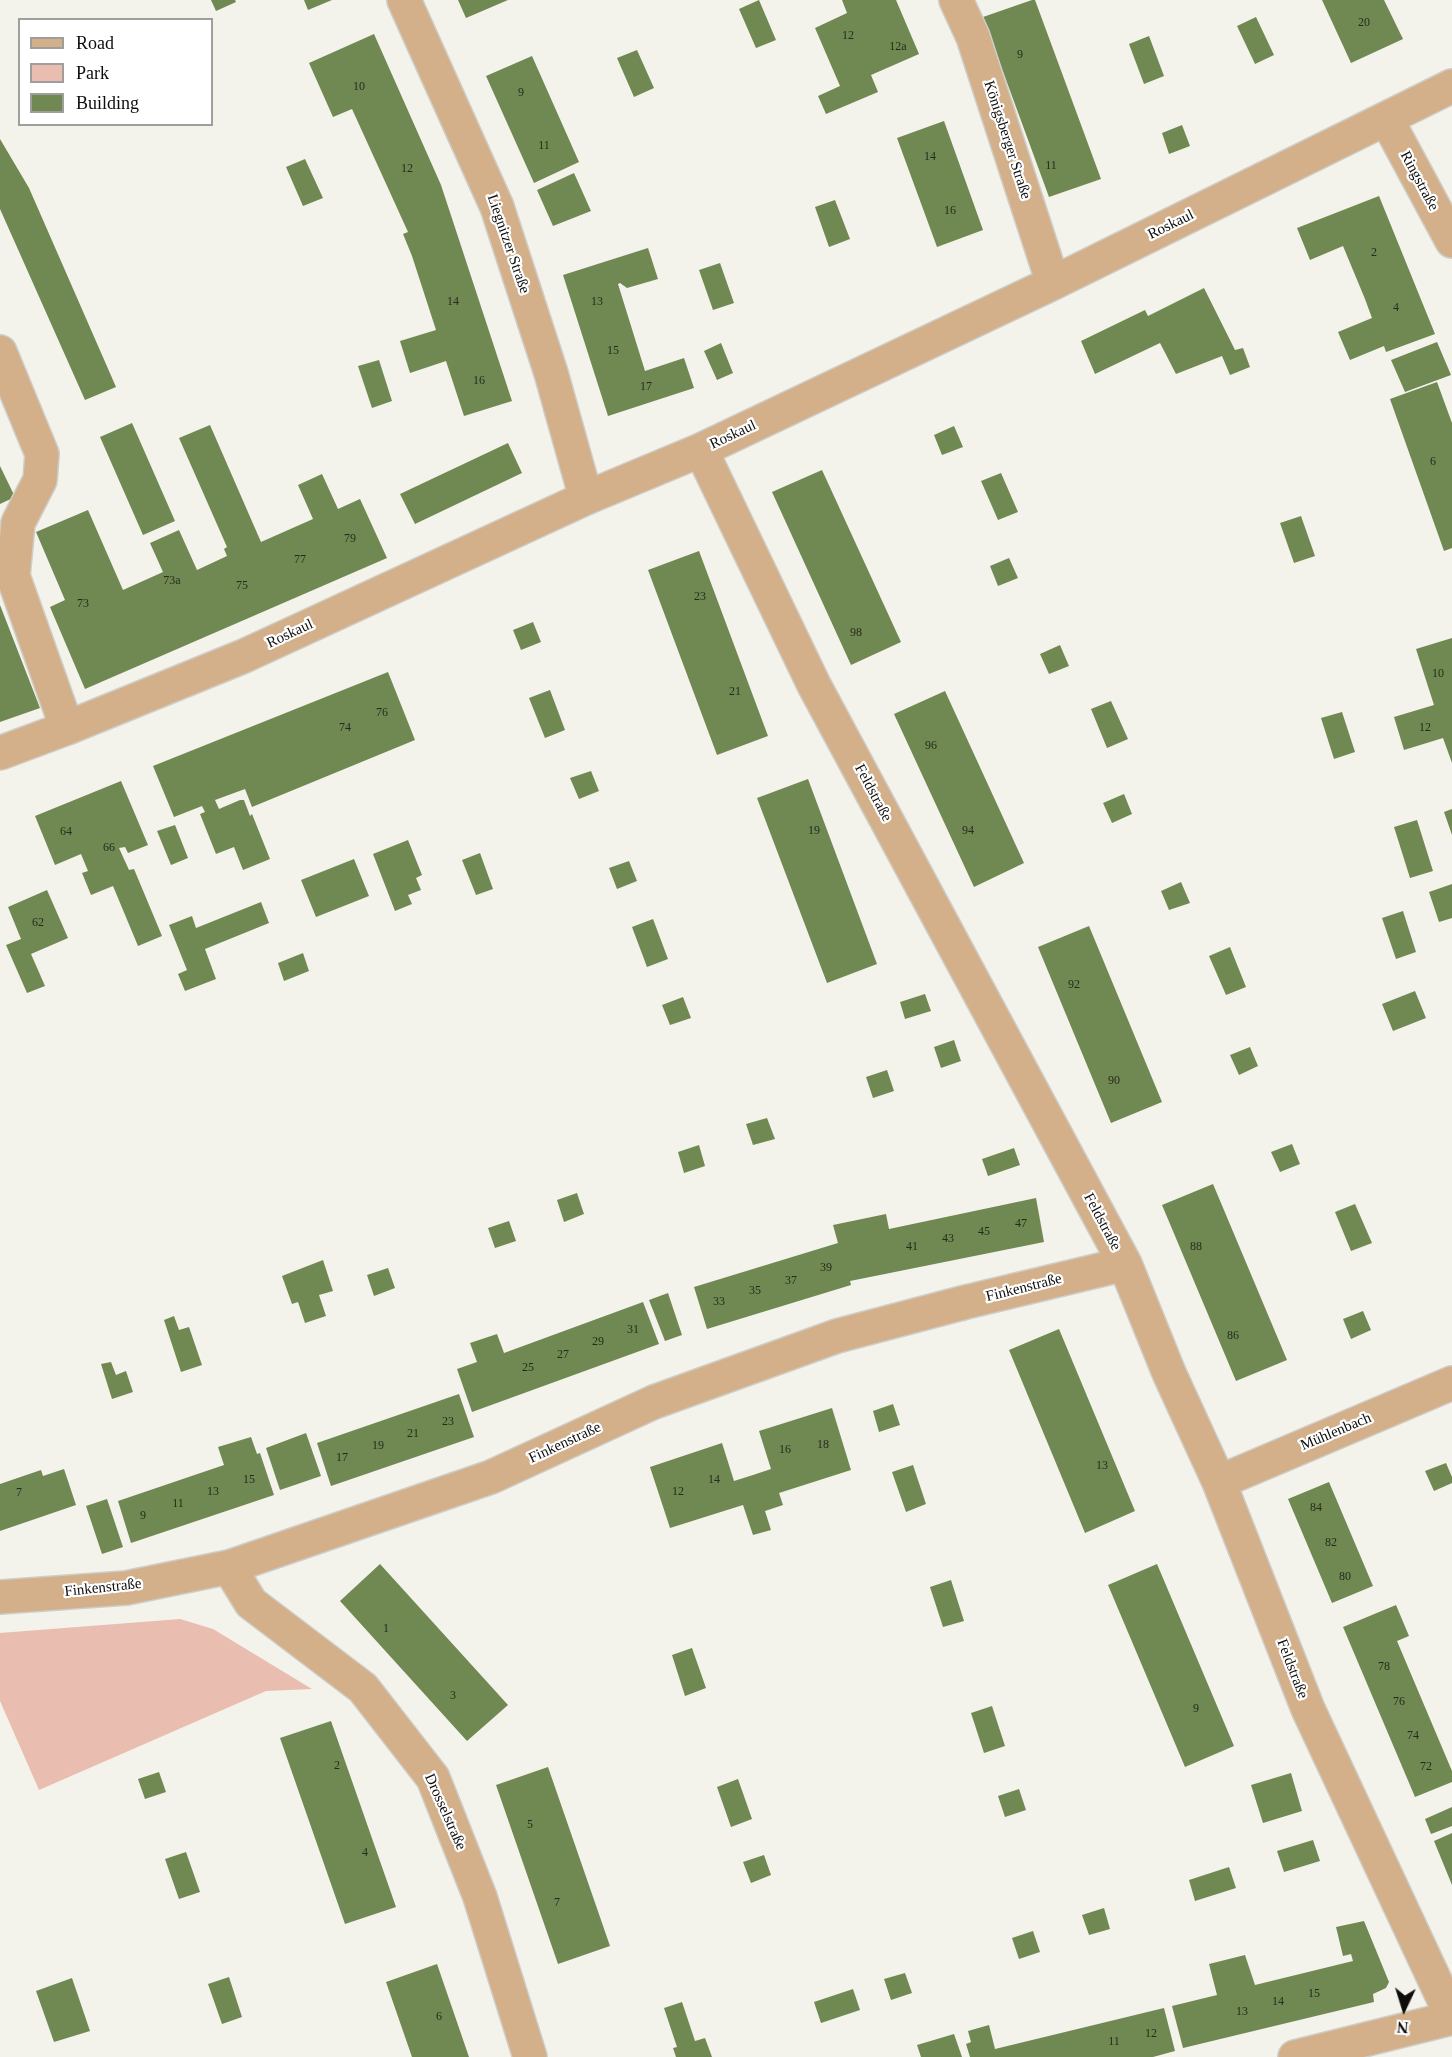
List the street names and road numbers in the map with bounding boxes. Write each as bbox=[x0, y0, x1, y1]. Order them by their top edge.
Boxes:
street label: Königsberger Straße bbox=[979, 79, 1035, 201]
street label: Ringstraße bbox=[1396, 148, 1442, 214]
street label: Liegnitzer Straße bbox=[483, 192, 533, 296]
street label: Roskaul bbox=[1145, 206, 1197, 244]
street label: Roskaul bbox=[707, 416, 759, 454]
street label: Roskaul bbox=[264, 615, 316, 653]
street label: Feldstraße bbox=[850, 761, 896, 825]
street label: Feldstraße bbox=[1079, 1190, 1125, 1254]
street label: Finkenstraße bbox=[984, 1270, 1064, 1306]
street label: Mühlenbach bbox=[1298, 1409, 1374, 1455]
street label: Finkenstraße bbox=[526, 1418, 604, 1468]
street label: Finkenstraße bbox=[64, 1575, 142, 1601]
street label: Feldstraße bbox=[1272, 1637, 1312, 1701]
street label: Drosselstraße bbox=[420, 1771, 470, 1853]

